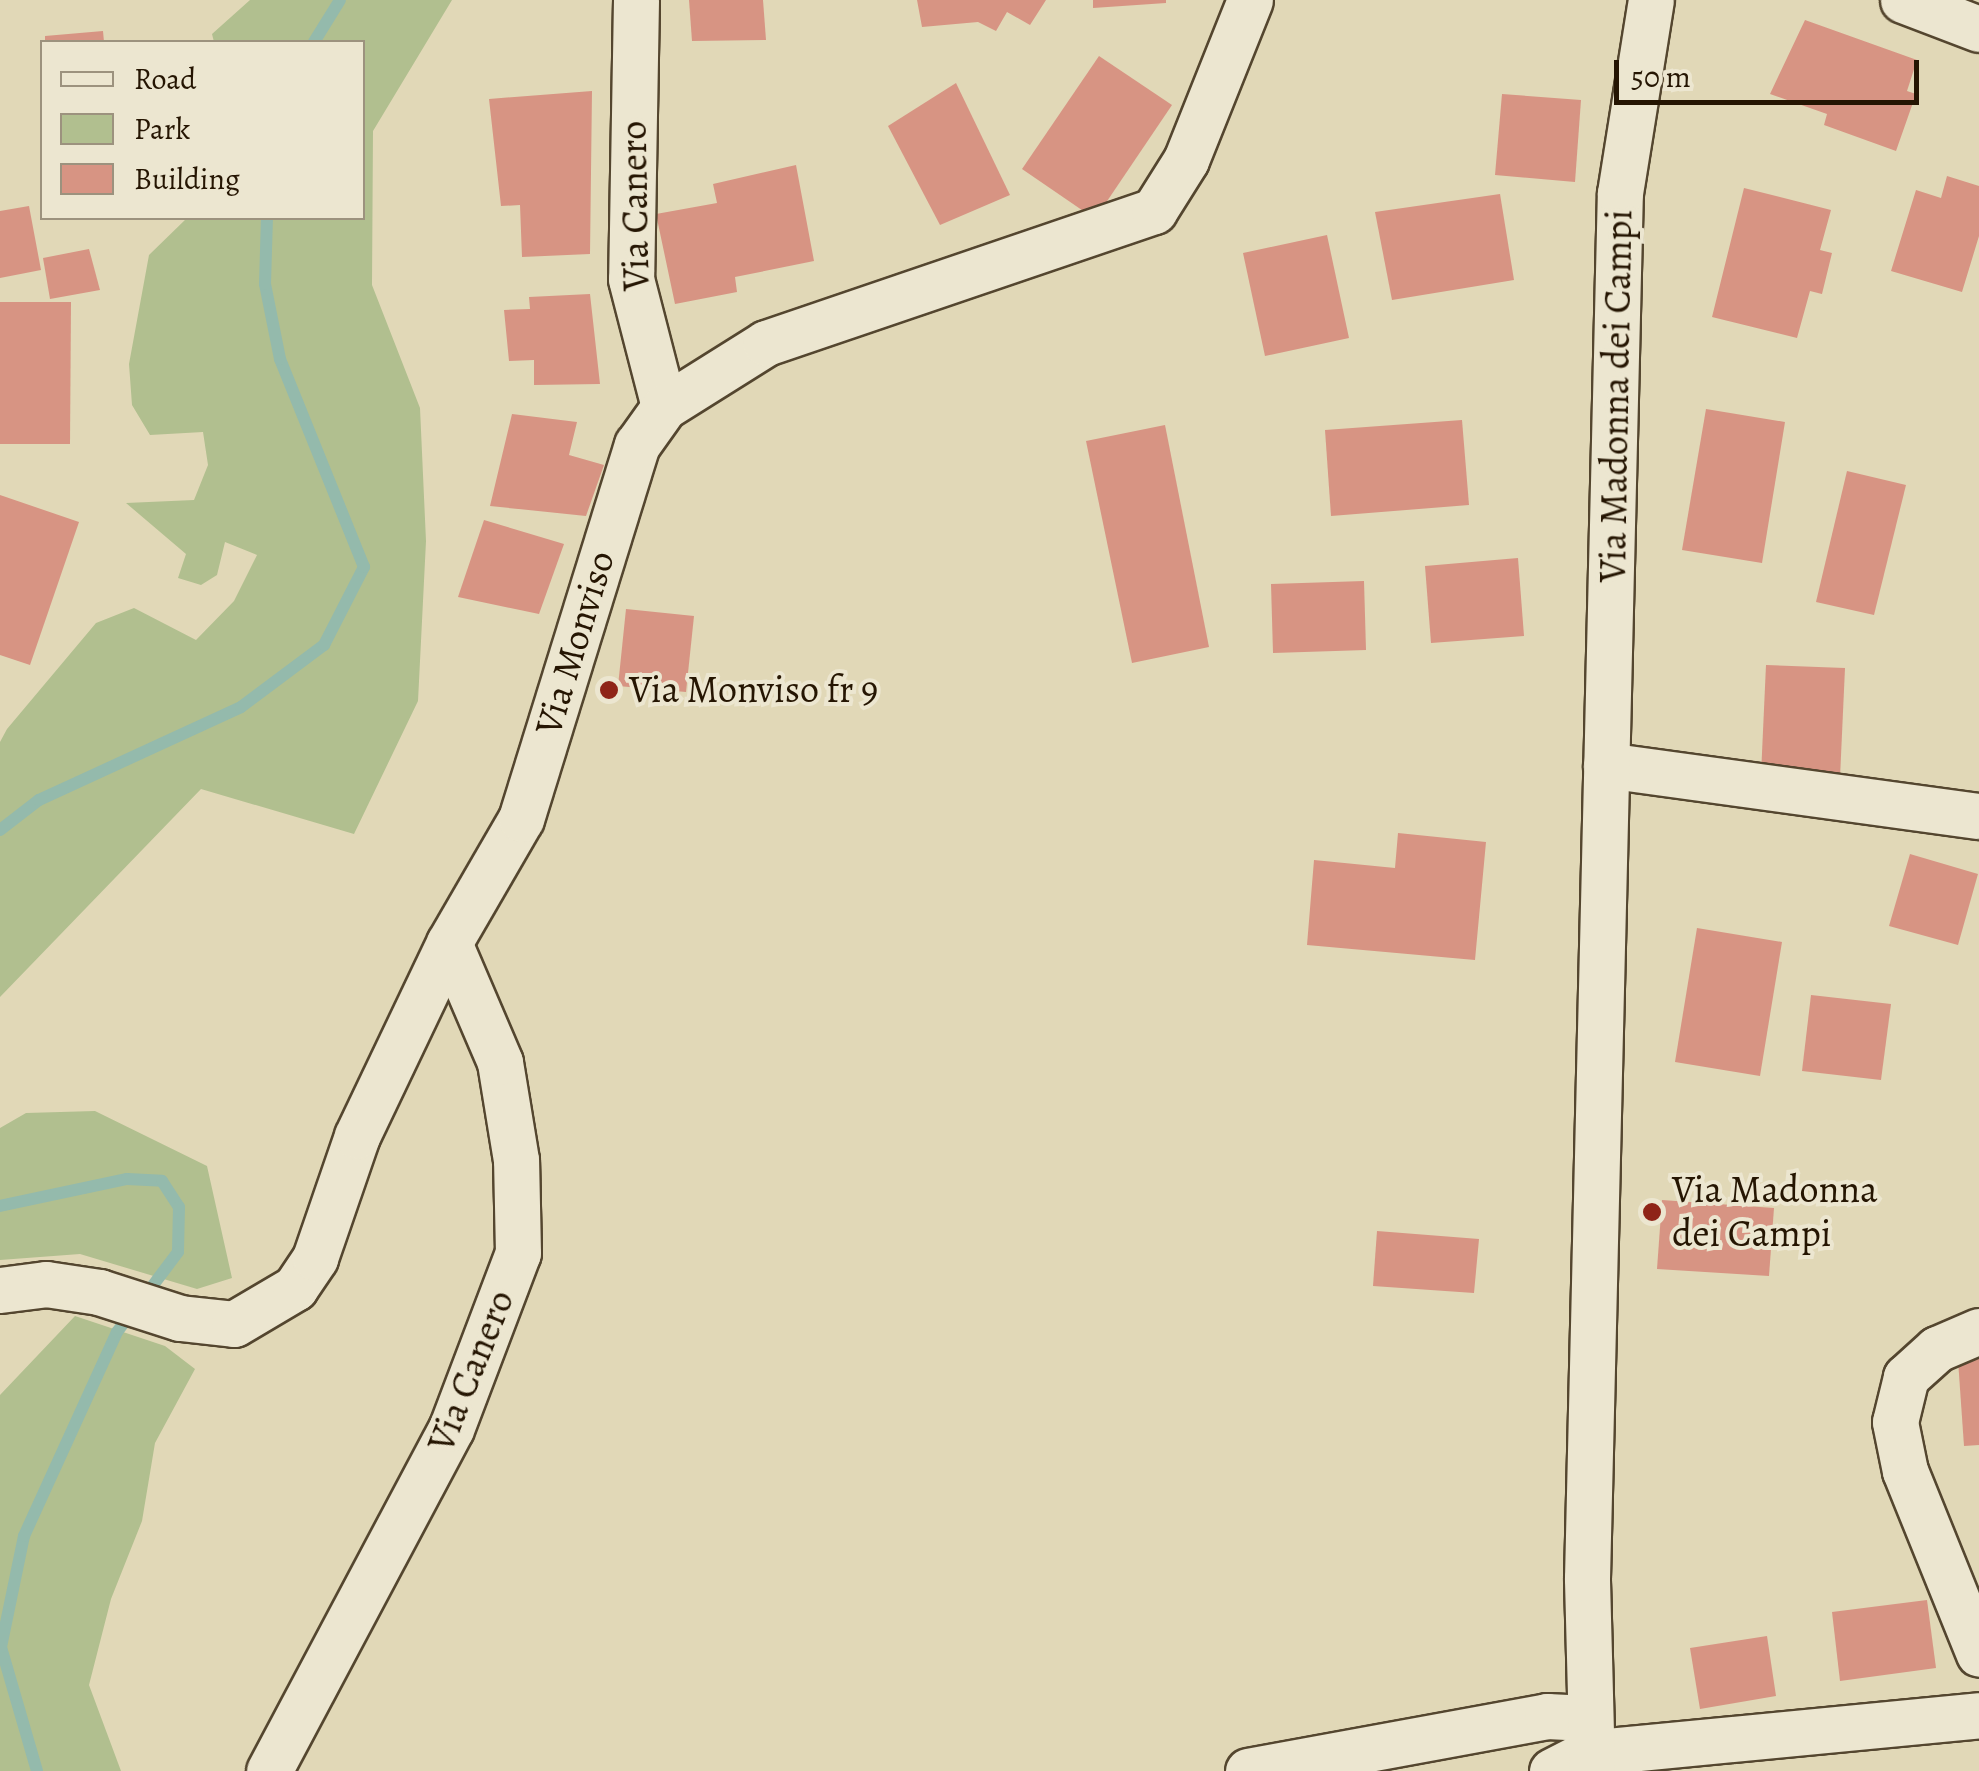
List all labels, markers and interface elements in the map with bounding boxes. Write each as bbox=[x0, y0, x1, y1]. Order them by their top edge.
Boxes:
legend bbox=[40, 40, 365, 220]
scale bar bbox=[1619, 40, 1924, 102]
text: 50 m bbox=[1631, 57, 1691, 97]
text: Road bbox=[134, 59, 196, 99]
text: Park bbox=[134, 109, 190, 149]
street label: Via Canero bbox=[611, 121, 659, 291]
text: Building bbox=[134, 159, 240, 199]
street label: Via Madonna dei Campi bbox=[1590, 209, 1642, 583]
street label: Via Monviso bbox=[525, 546, 625, 740]
place label: Via Monviso fr 9 bbox=[629, 667, 878, 713]
marker: Via Monviso fr 9 bbox=[598, 679, 620, 701]
place label: Via Madonna dei Campi bbox=[1672, 1167, 1878, 1256]
marker: Via Madonna dei Campi bbox=[1641, 1201, 1663, 1223]
street label: Via Canero bbox=[418, 1284, 524, 1458]

